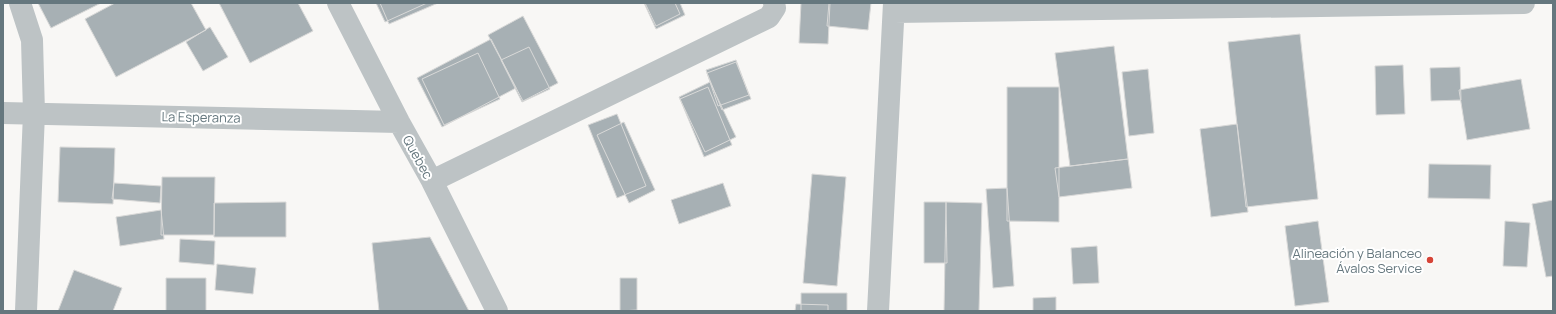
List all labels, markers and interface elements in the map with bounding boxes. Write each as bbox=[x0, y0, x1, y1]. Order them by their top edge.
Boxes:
street label: La Esperanza bbox=[161, 107, 241, 127]
street label: Quebec bbox=[399, 132, 437, 182]
place label: Alineación y Balanceo Ávalos Service bbox=[1292, 244, 1422, 277]
marker: Alineación y Balanceo Ávalos Service bbox=[1425, 255, 1435, 265]

